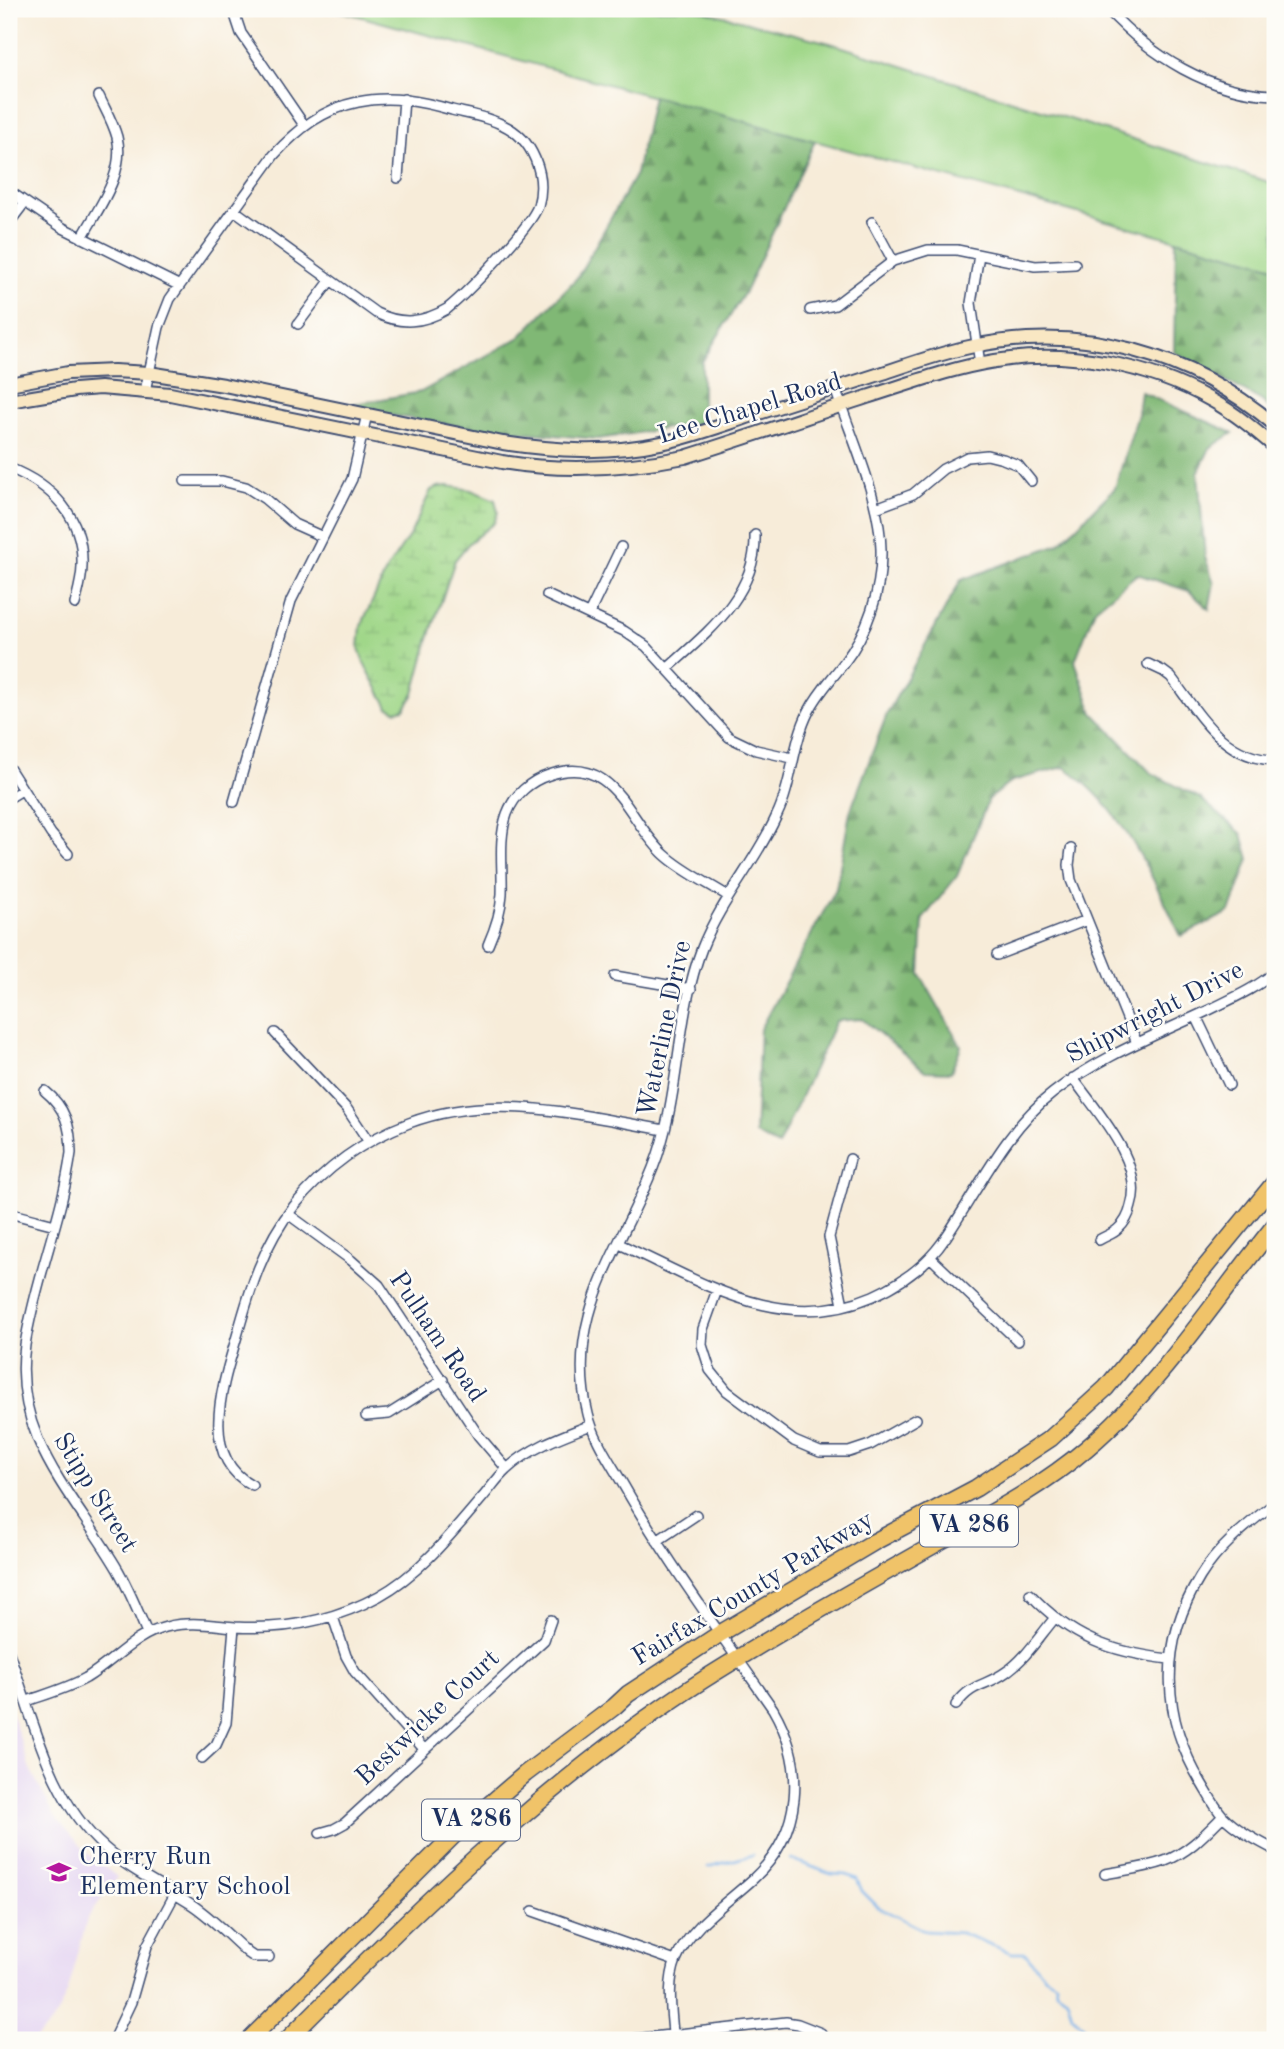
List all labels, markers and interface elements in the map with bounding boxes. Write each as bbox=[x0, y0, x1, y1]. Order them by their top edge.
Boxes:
street label: Lee Chapel Road bbox=[655, 369, 845, 449]
street label: Waterline Drive bbox=[634, 938, 696, 1120]
street label: Shipwright Drive bbox=[1062, 957, 1248, 1069]
street label: Pulham Road bbox=[384, 1267, 490, 1407]
street label: Stipp Street bbox=[48, 1429, 142, 1557]
road number: VA 286 bbox=[920, 1506, 1018, 1546]
street label: Fairfax County Parkway bbox=[628, 1507, 878, 1671]
street label: Bestwicke Court bbox=[351, 1645, 505, 1791]
road number: VA 286 bbox=[422, 1800, 520, 1840]
place label: Cherry Run Elementary School bbox=[79, 1844, 291, 1900]
school or university icon: Cherry Run Elementary School bbox=[45, 1858, 73, 1886]

